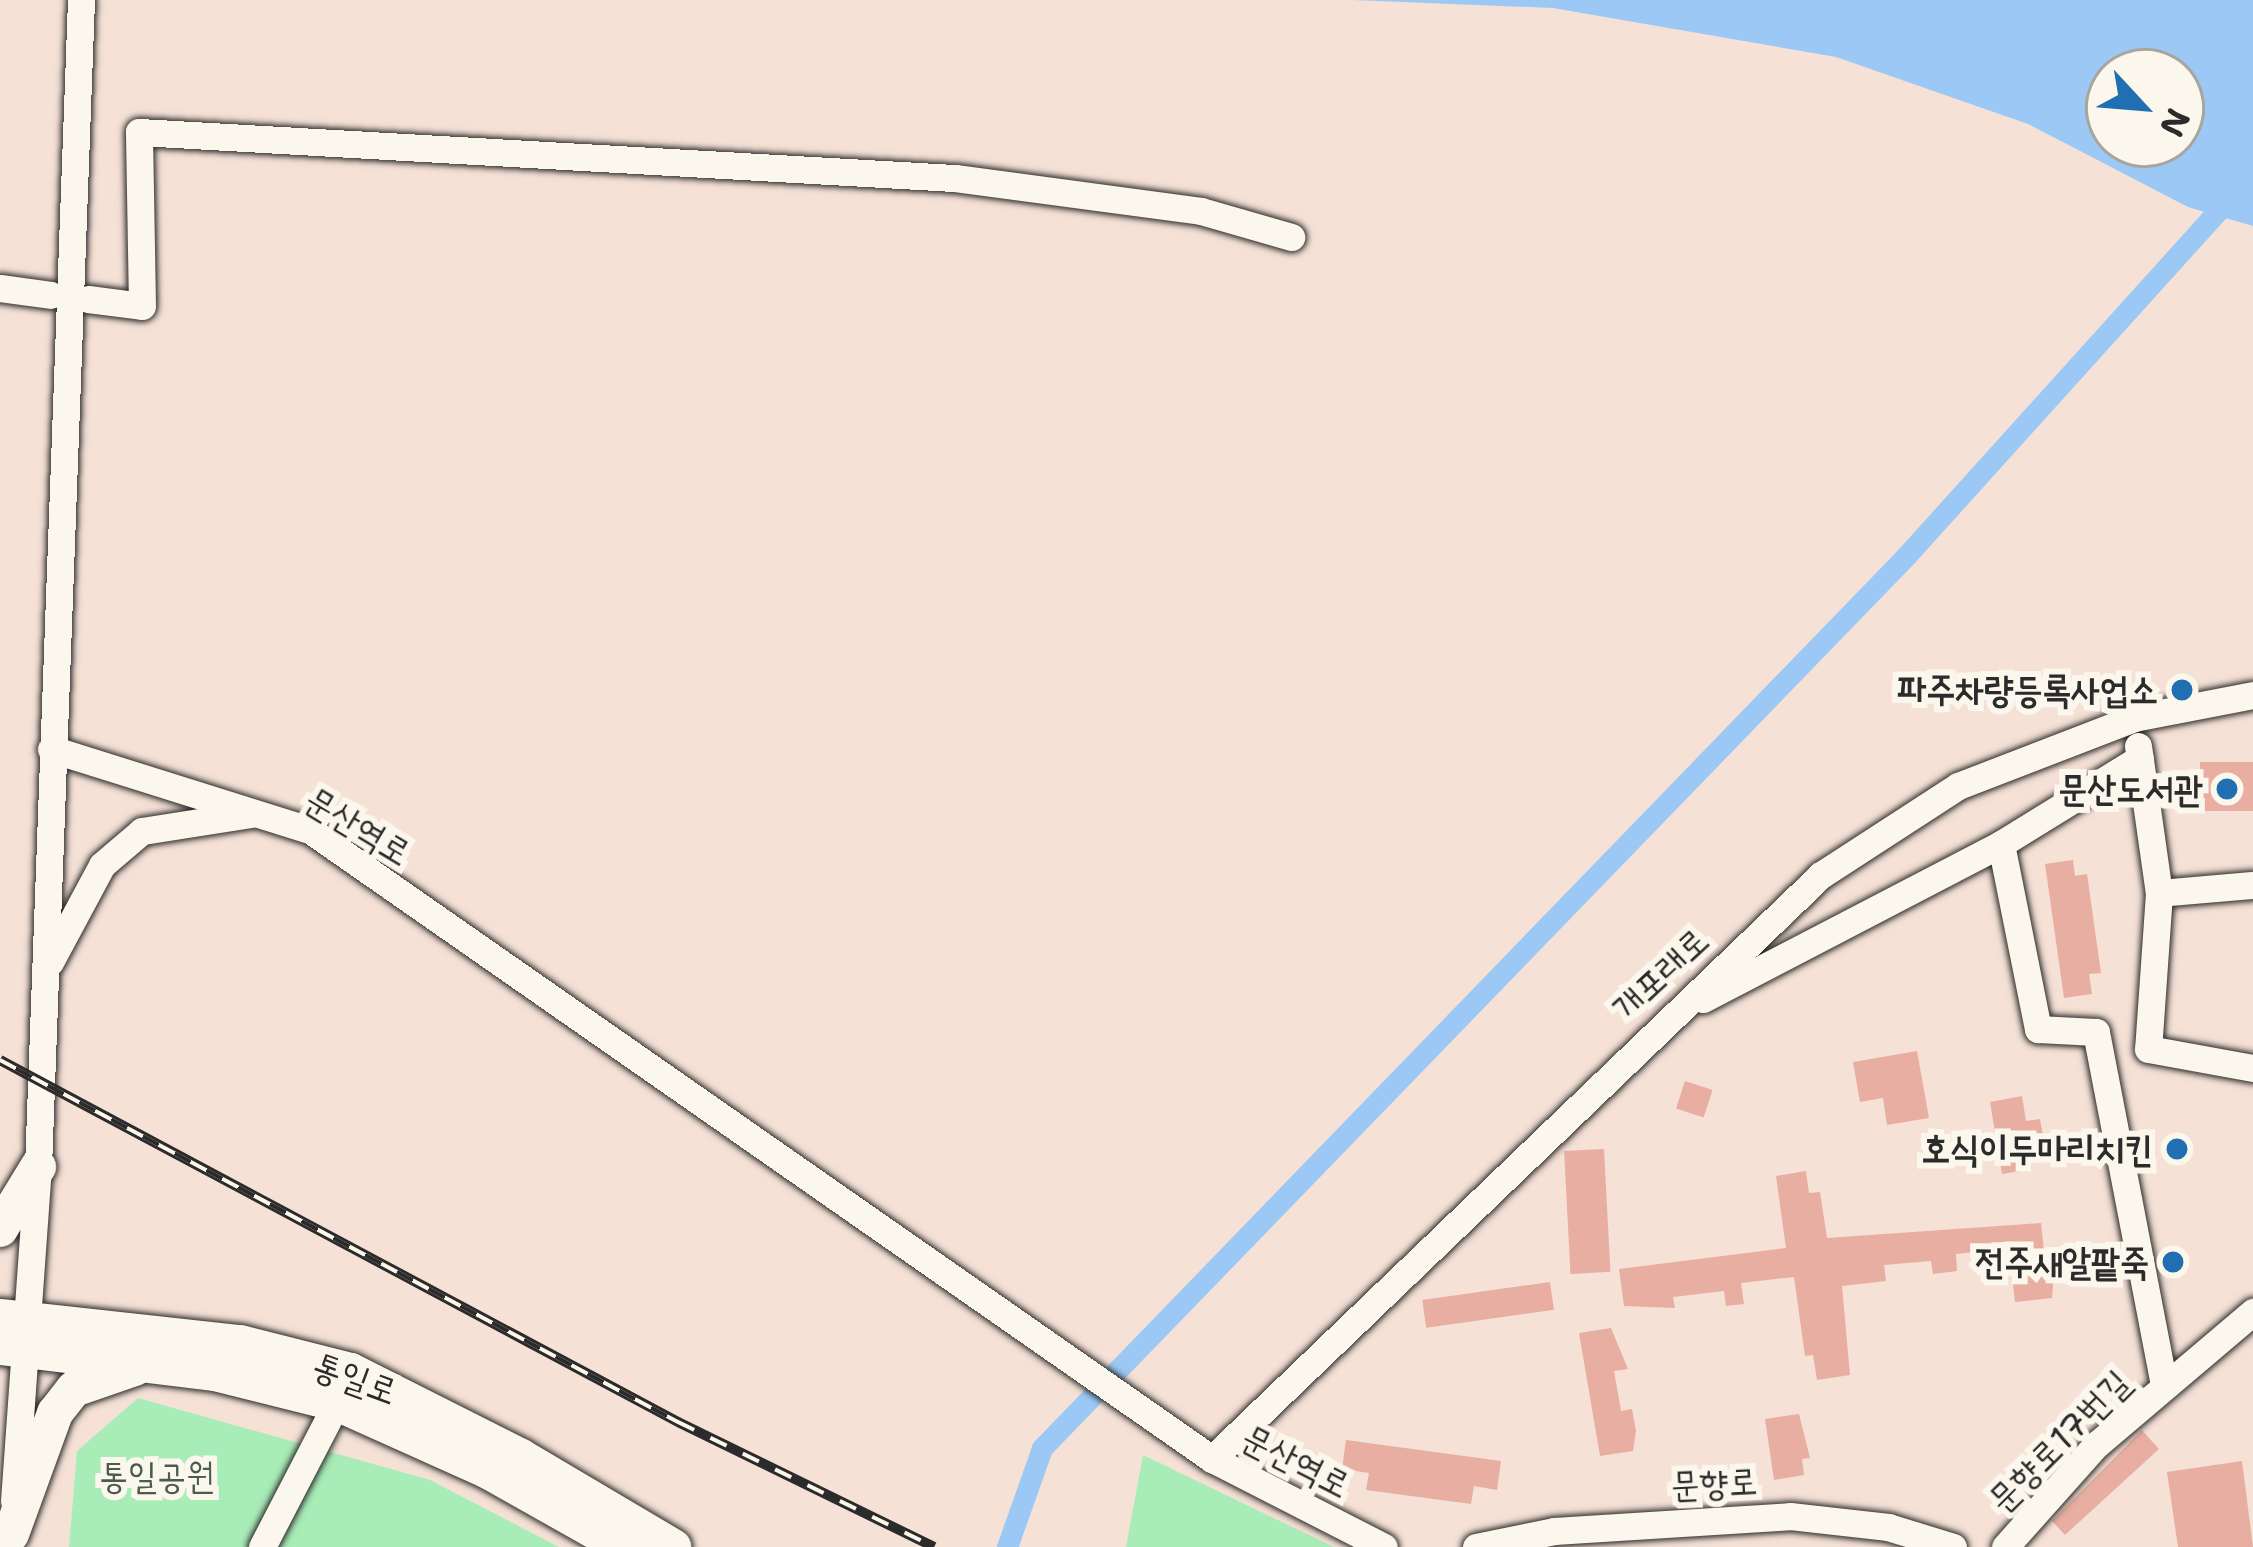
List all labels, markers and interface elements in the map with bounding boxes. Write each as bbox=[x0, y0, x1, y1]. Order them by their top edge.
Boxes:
north arrow bbox=[2085, 48, 2205, 168]
text: N bbox=[2149, 101, 2201, 144]
place label: 파주차량등록사업소 bbox=[1897, 668, 2158, 712]
marker: 파주차량등록사업소 bbox=[2169, 677, 2195, 703]
place label: 문산도서관 bbox=[2058, 767, 2203, 811]
marker: 문산도서관 bbox=[2214, 776, 2240, 802]
street label: 문산역로 bbox=[297, 778, 419, 874]
street label: 개포래로 bbox=[1603, 919, 1717, 1029]
place label: 호식이두마리치킨 bbox=[1921, 1127, 2153, 1171]
marker: 호식이두마리치킨 bbox=[2164, 1136, 2190, 1162]
place label: 전주새알팥죽 bbox=[1975, 1240, 2149, 1284]
marker: 전주새알팥죽 bbox=[2160, 1249, 2186, 1275]
street label: 통일로 bbox=[307, 1343, 403, 1413]
street label: 문향로17번길 bbox=[1979, 1361, 2139, 1521]
street label: 문산역로 bbox=[1235, 1415, 1357, 1507]
park label: 통일공원 bbox=[99, 1454, 215, 1498]
street label: 문향로 bbox=[1669, 1459, 1759, 1507]

